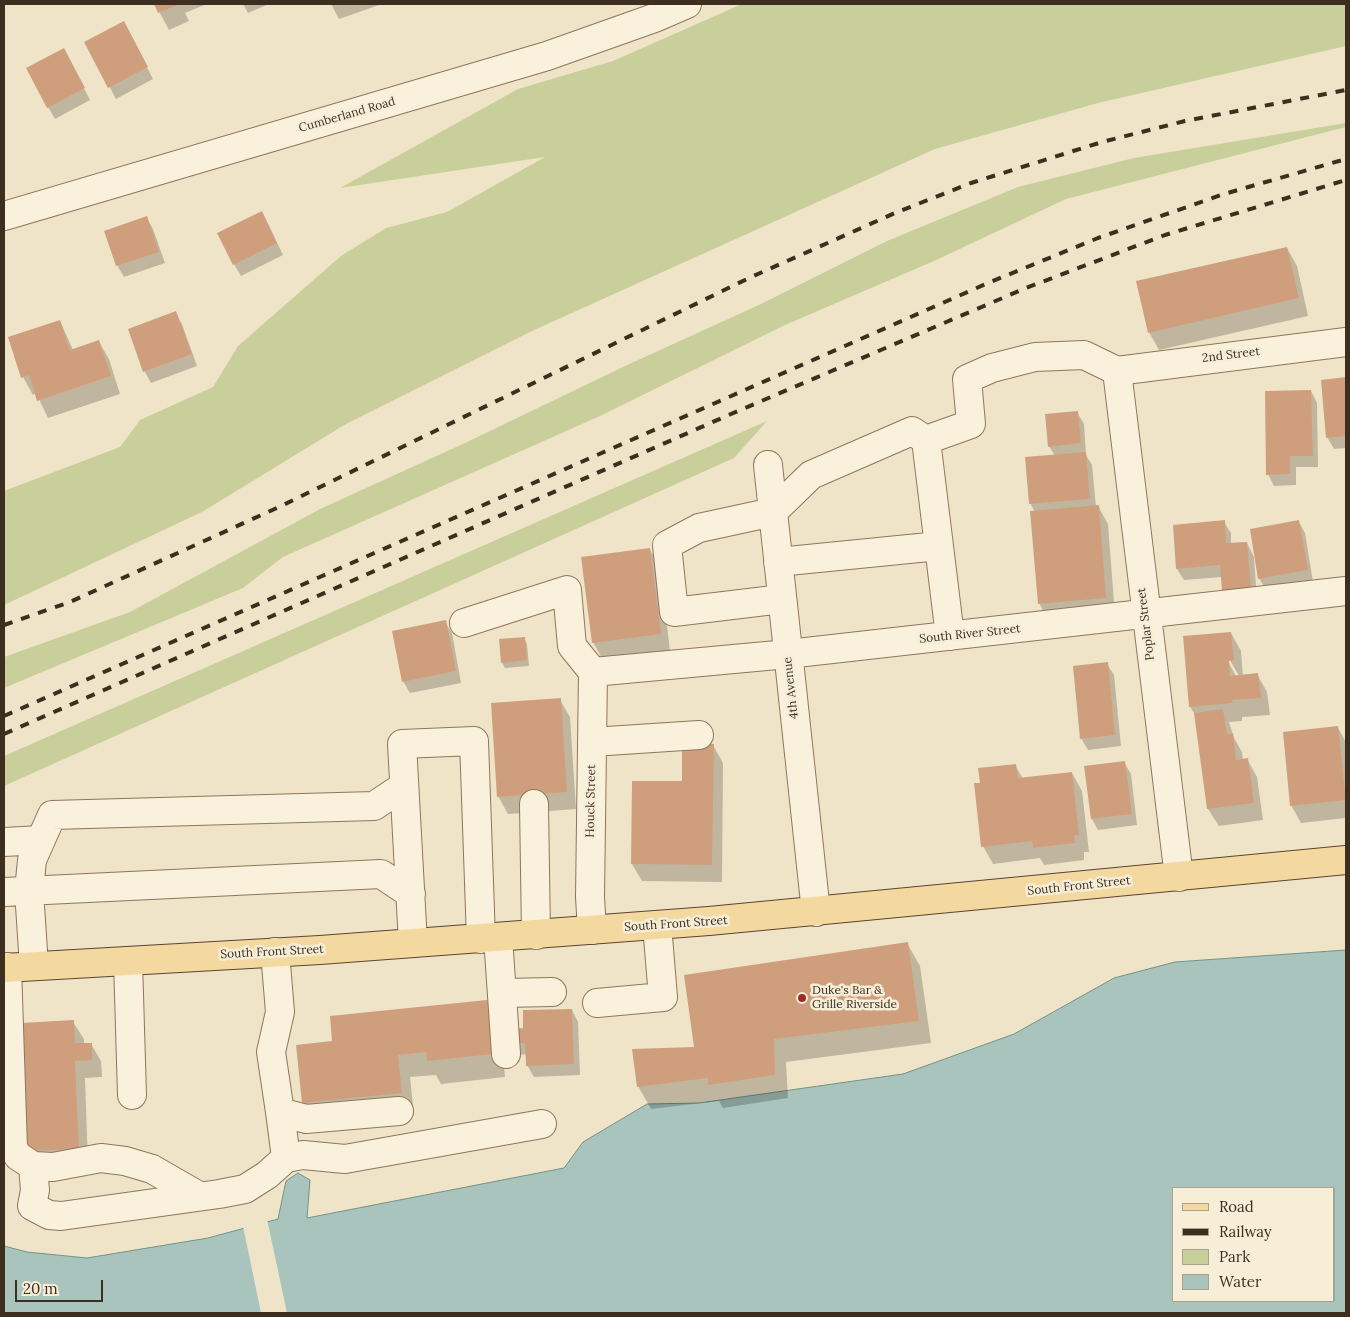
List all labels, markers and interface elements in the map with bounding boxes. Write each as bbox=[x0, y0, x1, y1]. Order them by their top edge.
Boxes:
street label: Cumberland Road bbox=[297, 94, 397, 136]
street label: 2nd Street bbox=[1201, 344, 1261, 366]
street label: Poplar Street bbox=[1134, 587, 1158, 661]
street label: South River Street bbox=[919, 622, 1021, 646]
street label: 4th Avenue bbox=[781, 656, 801, 720]
street label: Houck Street bbox=[583, 764, 599, 838]
street label: South Front Street bbox=[1027, 873, 1131, 899]
street label: South Front Street bbox=[624, 913, 728, 935]
street label: South Front Street bbox=[220, 942, 324, 962]
place label: Duke's Bar & Grille Riverside bbox=[812, 984, 897, 1012]
marker: Duke's Bar & Grille Riverside bbox=[796, 992, 808, 1004]
legend bbox=[1172, 1187, 1335, 1302]
text: Road bbox=[1219, 1197, 1254, 1216]
text: Railway bbox=[1219, 1222, 1272, 1241]
text: Park bbox=[1219, 1247, 1250, 1266]
scale bar bbox=[18, 1270, 105, 1302]
text: Water bbox=[1219, 1272, 1261, 1291]
text: 20 m bbox=[23, 1279, 58, 1298]

